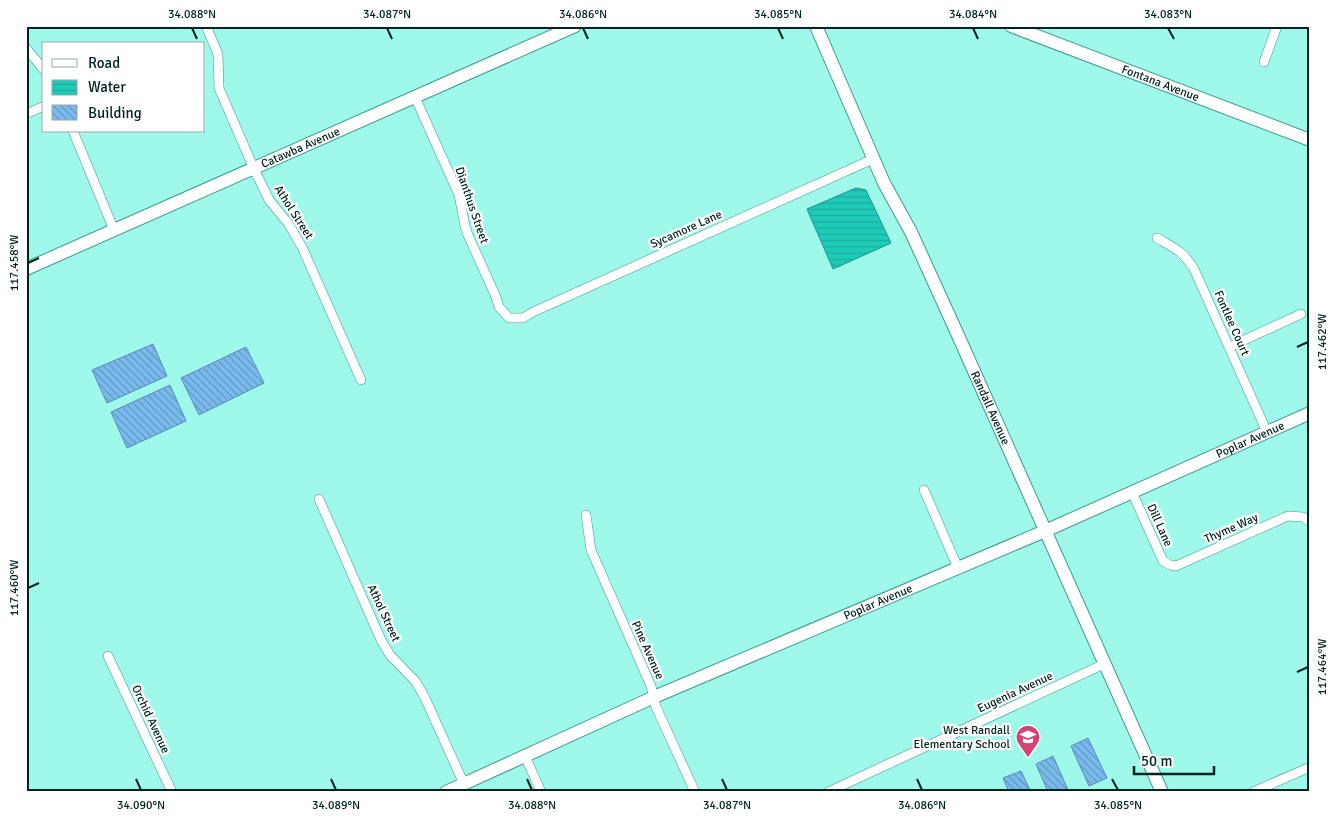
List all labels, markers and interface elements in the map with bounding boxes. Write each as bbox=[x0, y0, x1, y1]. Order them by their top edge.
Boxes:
text: 34.088°N bbox=[168, 7, 216, 22]
text: 34.087°N bbox=[363, 7, 411, 22]
text: 34.086°N bbox=[559, 7, 607, 22]
text: 34.085°N bbox=[754, 7, 802, 22]
text: 34.084°N bbox=[949, 7, 997, 22]
text: 34.083°N bbox=[1144, 7, 1192, 22]
legend bbox=[42, 42, 205, 132]
text: Road bbox=[88, 54, 120, 72]
street label: Fontana Avenue bbox=[1119, 62, 1201, 105]
text: Water bbox=[88, 78, 126, 96]
text: Building bbox=[88, 104, 142, 122]
street label: Catawba Avenue bbox=[259, 124, 342, 172]
street label: Dianthus Street bbox=[451, 165, 492, 245]
street label: Athol Street bbox=[271, 182, 317, 242]
street label: Sycamore Lane bbox=[648, 207, 724, 252]
text: 117.458°W bbox=[7, 235, 22, 291]
street label: Fontlee Court bbox=[1210, 288, 1253, 358]
text: 117.462°W bbox=[1315, 314, 1330, 370]
street label: Randall Avenue bbox=[967, 369, 1013, 447]
street label: Poplar Avenue bbox=[1214, 418, 1287, 462]
street label: Dill Lane bbox=[1143, 501, 1176, 549]
street label: Thyme Way bbox=[1202, 510, 1261, 547]
text: 117.460°W bbox=[7, 560, 22, 616]
street label: Poplar Avenue bbox=[841, 581, 915, 624]
street label: Athol Street bbox=[364, 582, 403, 644]
street label: Pine Avenue bbox=[628, 618, 667, 682]
text: 117.464°W bbox=[1315, 639, 1330, 695]
street label: Eugenia Avenue bbox=[975, 668, 1055, 716]
street label: Orchid Avenue bbox=[128, 682, 173, 756]
place label: West Randall Elementary School bbox=[914, 723, 1010, 752]
school or university icon: West Randall Elementary School bbox=[1015, 724, 1041, 758]
scale bar bbox=[1134, 743, 1214, 775]
text: 50 m bbox=[1141, 752, 1172, 770]
text: 34.090°N bbox=[117, 798, 165, 813]
text: 34.089°N bbox=[312, 798, 360, 813]
text: 34.088°N bbox=[508, 798, 556, 813]
text: 34.087°N bbox=[703, 798, 751, 813]
text: 34.086°N bbox=[898, 798, 946, 813]
text: 34.085°N bbox=[1094, 798, 1142, 813]

